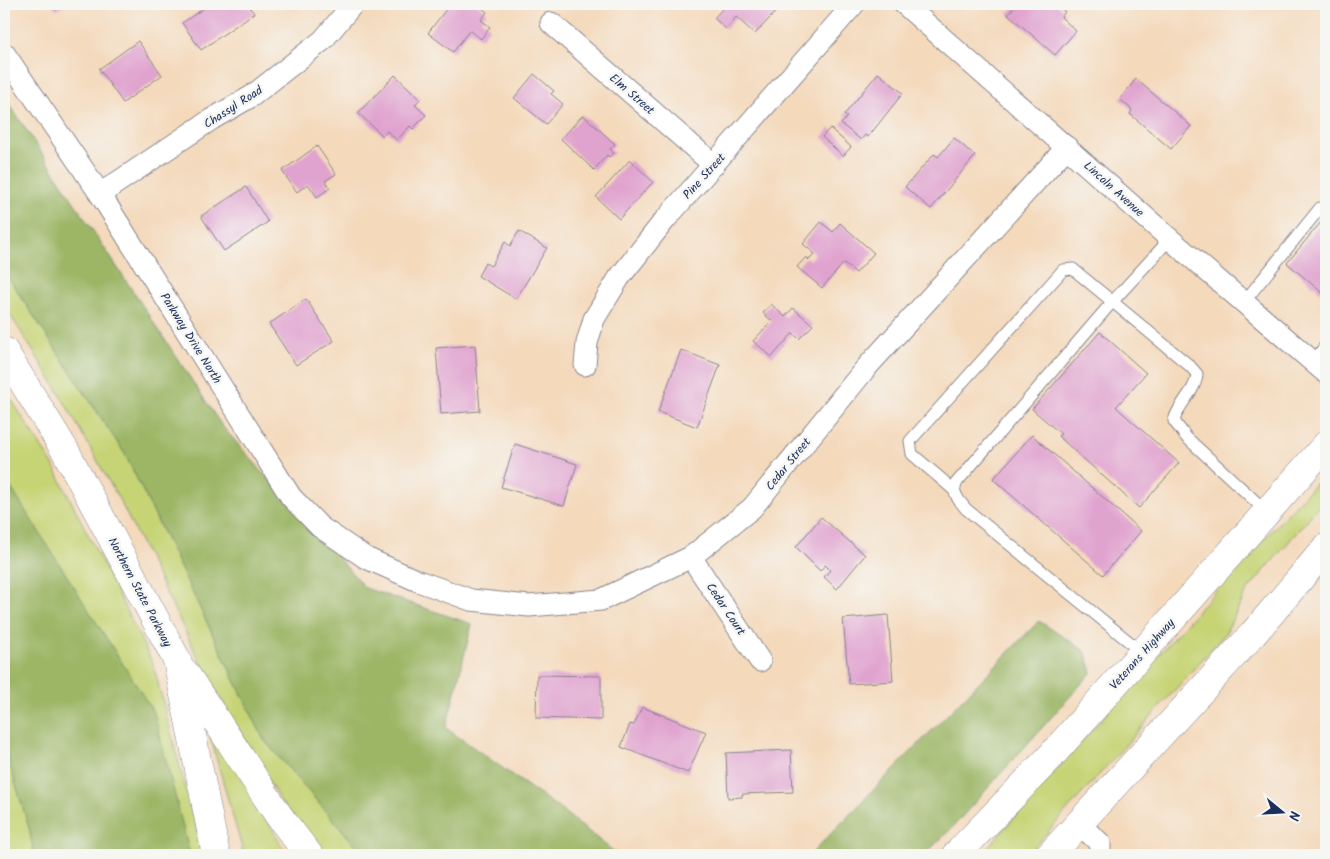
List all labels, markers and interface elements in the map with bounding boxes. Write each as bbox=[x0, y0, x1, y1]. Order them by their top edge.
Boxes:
street label: Elm Street bbox=[605, 69, 659, 120]
street label: Chassyl Road bbox=[200, 81, 267, 134]
street label: Pine Street bbox=[678, 149, 731, 204]
street label: Lincoln Avenue bbox=[1079, 157, 1149, 222]
street label: Parkway Drive North bbox=[155, 289, 226, 388]
street label: Cedar Street bbox=[761, 433, 816, 495]
street label: Northern State Parkway bbox=[103, 534, 177, 651]
street label: Cedar Court bbox=[701, 579, 750, 640]
street label: Veterans Highway bbox=[1105, 614, 1180, 694]
north arrow bbox=[1258, 786, 1308, 836]
text: N bbox=[1282, 808, 1305, 823]

